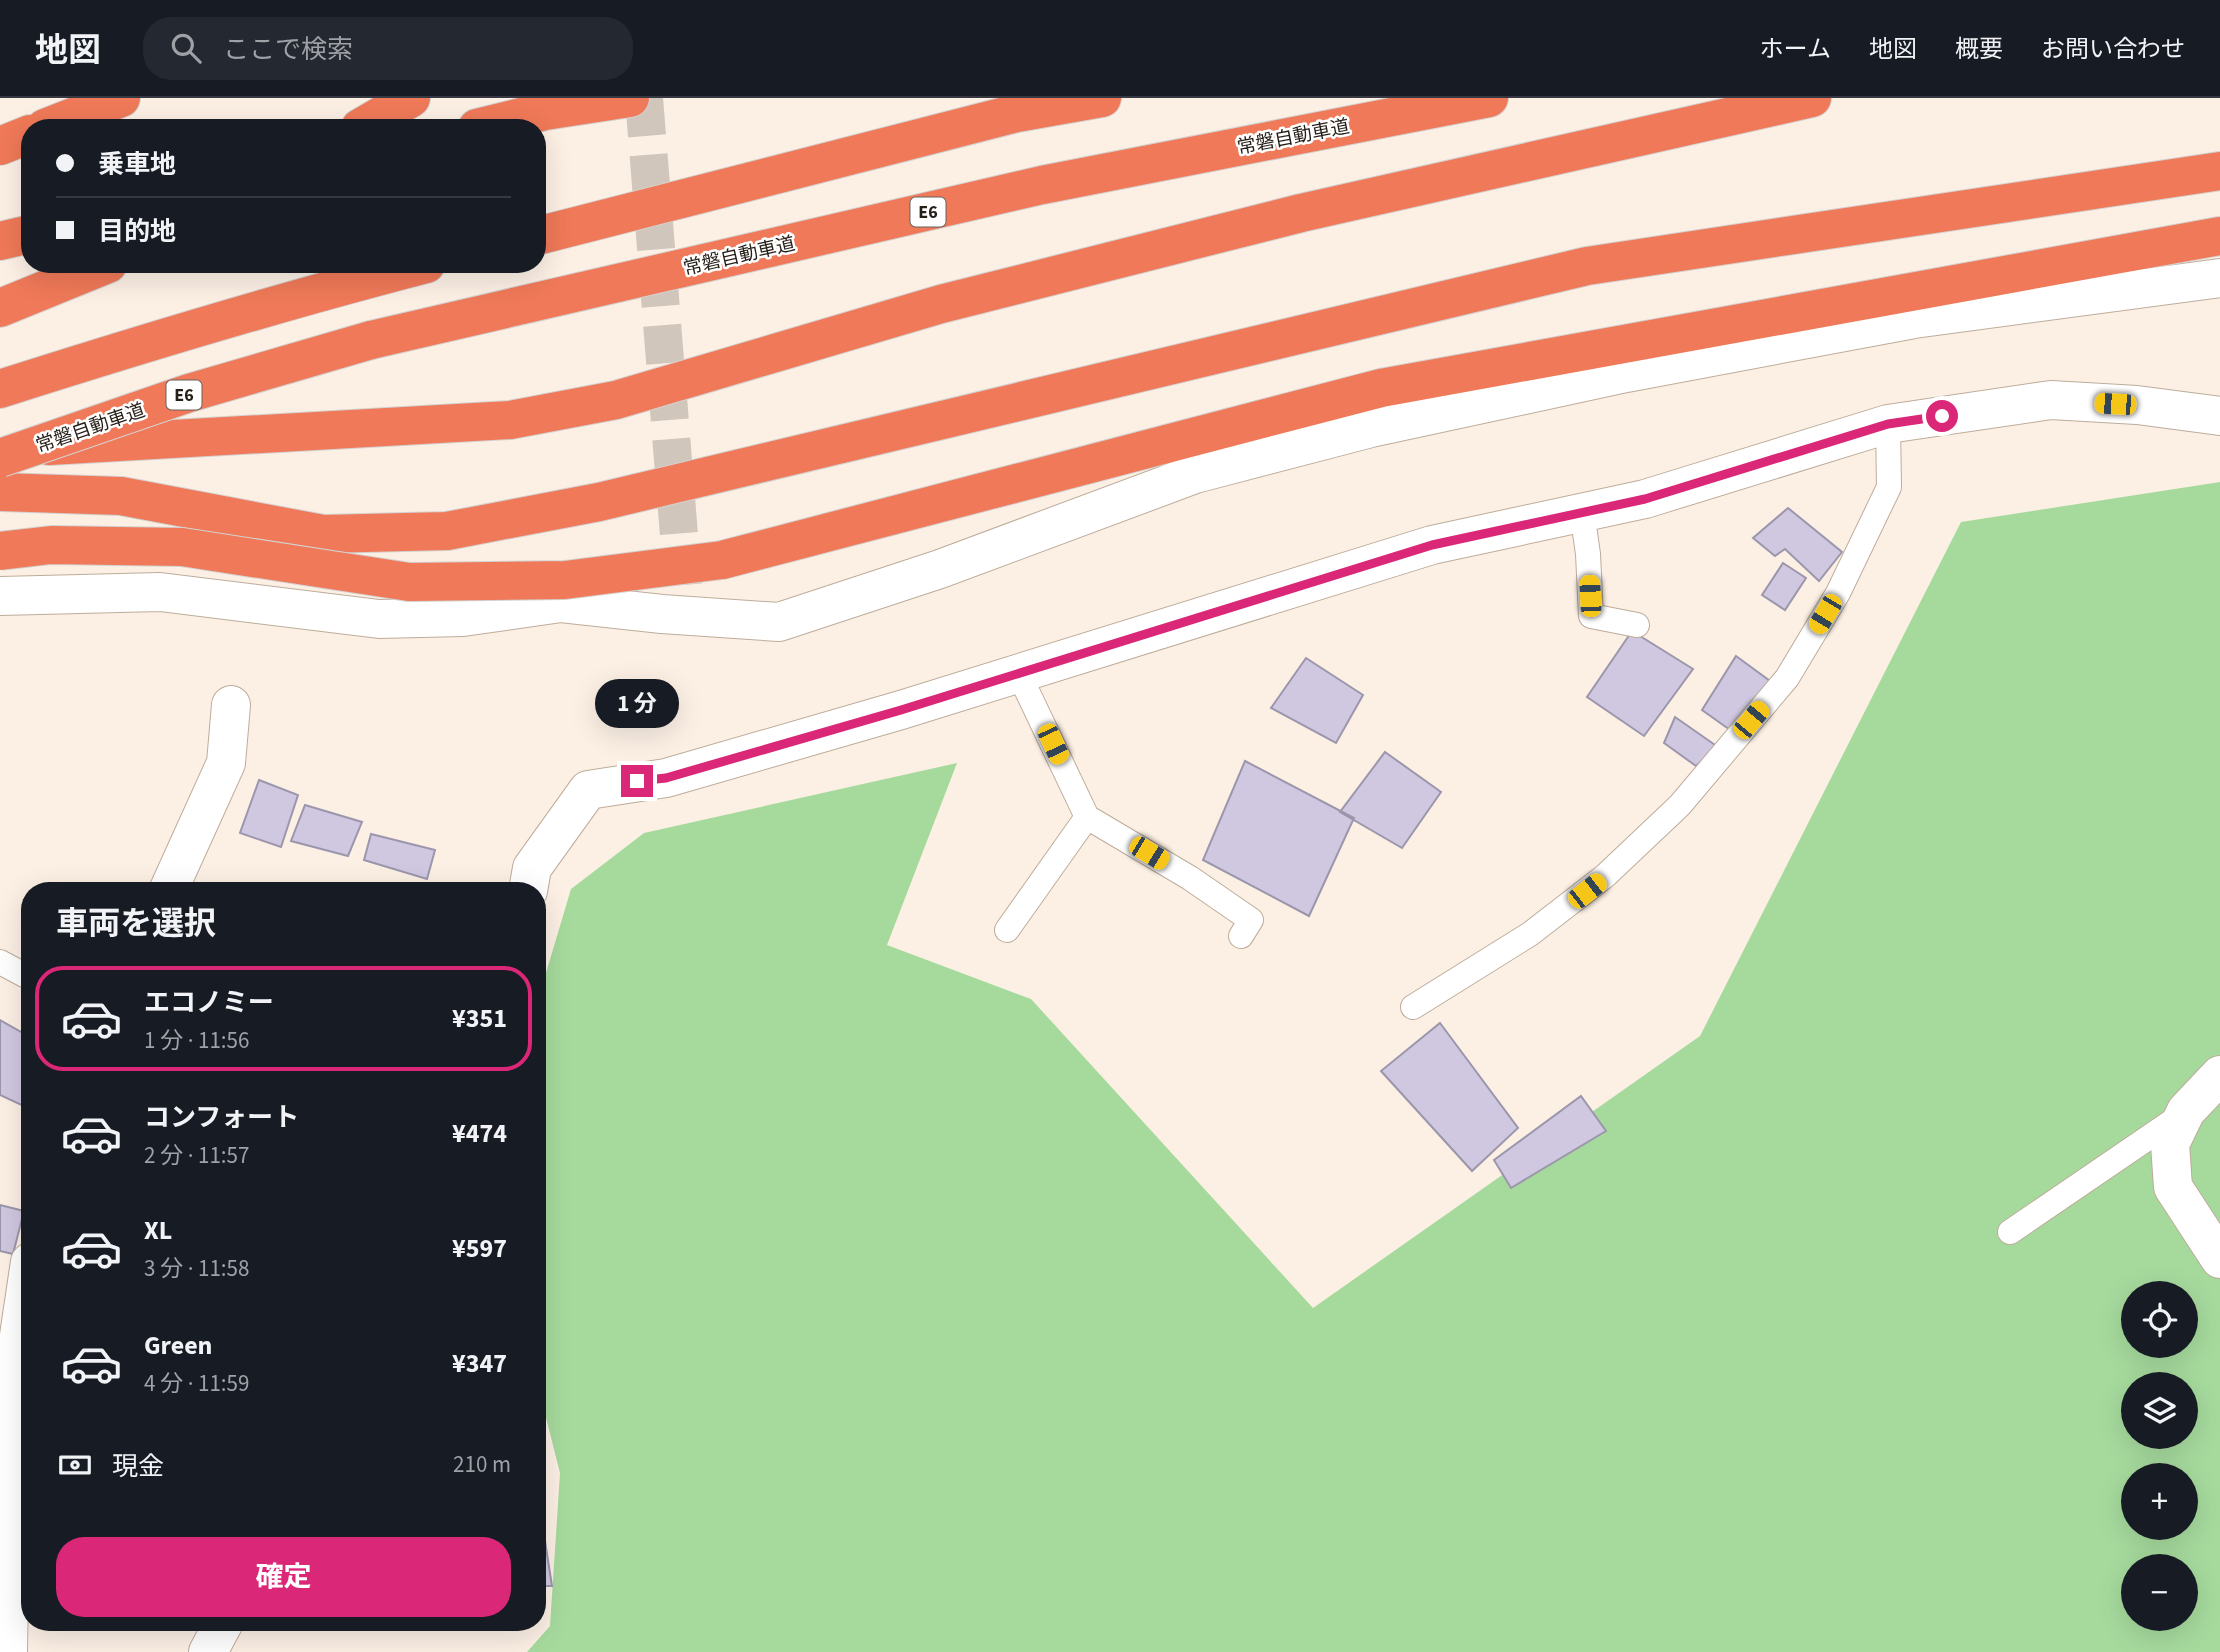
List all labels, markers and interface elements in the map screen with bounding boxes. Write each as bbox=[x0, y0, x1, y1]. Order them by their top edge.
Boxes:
search box bbox=[143, 17, 633, 80]
text: 地図 bbox=[35, 27, 101, 74]
icon: search bbox=[167, 29, 205, 67]
text: ここで検索 bbox=[223, 31, 353, 68]
text: ホーム bbox=[1760, 32, 1831, 67]
text: 地図 bbox=[1869, 32, 1917, 67]
text: 概要 bbox=[1955, 32, 2003, 67]
text: お問い合わせ bbox=[2041, 32, 2185, 67]
street label: 常磐自動車道 bbox=[1235, 113, 1352, 162]
text: 乗車地 bbox=[98, 146, 176, 183]
road number: E6 bbox=[911, 198, 946, 226]
text: 目的地 bbox=[98, 213, 176, 250]
street label: 常磐自動車道 bbox=[681, 230, 798, 282]
road number: E6 bbox=[166, 380, 202, 410]
car bbox=[2094, 392, 2137, 416]
street label: 常磐自動車道 bbox=[32, 397, 149, 460]
route start bbox=[1926, 400, 1958, 432]
car bbox=[1579, 574, 1602, 618]
car bbox=[1806, 591, 1845, 637]
callout: 1 分 bbox=[595, 680, 679, 728]
text: 1 分 bbox=[617, 687, 657, 720]
car bbox=[1730, 697, 1773, 743]
car bbox=[1035, 721, 1072, 767]
route end bbox=[621, 765, 653, 797]
car bbox=[1126, 833, 1173, 873]
car bbox=[1564, 870, 1611, 912]
text: 車両を選択 bbox=[56, 901, 216, 947]
text: エコノミー bbox=[144, 984, 274, 1021]
icon: car bbox=[60, 987, 123, 1050]
text: ¥351 bbox=[452, 1000, 507, 1037]
text: 1 分 · 11:56 bbox=[144, 1024, 249, 1057]
text: コンフォート bbox=[144, 1099, 299, 1136]
icon: car bbox=[60, 1102, 123, 1165]
text: ¥474 bbox=[452, 1115, 507, 1152]
text: 2 分 · 11:57 bbox=[144, 1139, 249, 1172]
text: XL bbox=[144, 1212, 172, 1249]
icon: car bbox=[60, 1217, 123, 1280]
text: ¥597 bbox=[452, 1230, 507, 1267]
text: 3 分 · 11:58 bbox=[144, 1252, 249, 1285]
map controls bbox=[2121, 1281, 2198, 1631]
button: locate bbox=[2121, 1281, 2198, 1358]
text: Green bbox=[144, 1327, 212, 1364]
icon: car bbox=[60, 1332, 123, 1395]
text: ¥347 bbox=[452, 1345, 507, 1382]
text: 4 分 · 11:59 bbox=[144, 1367, 249, 1400]
button: layers bbox=[2121, 1372, 2198, 1449]
icon: cash bbox=[56, 1446, 94, 1484]
text: 現金 bbox=[112, 1448, 164, 1485]
text: 210 m bbox=[453, 1448, 511, 1481]
button: + bbox=[2121, 1463, 2198, 1540]
button: 確定 bbox=[56, 1537, 511, 1617]
button: − bbox=[2121, 1554, 2198, 1631]

